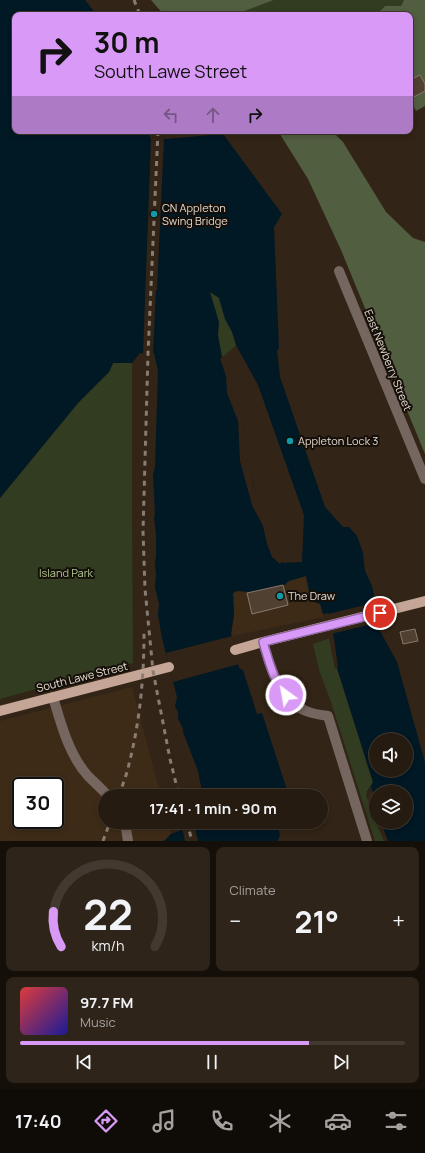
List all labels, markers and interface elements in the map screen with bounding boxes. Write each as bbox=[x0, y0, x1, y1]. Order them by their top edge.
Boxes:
text: 30 m bbox=[94, 23, 159, 61]
icon: right bbox=[28, 28, 80, 80]
text: South Lawe Street bbox=[94, 59, 247, 83]
icon: left bbox=[160, 104, 182, 126]
icon: ahead bbox=[202, 104, 224, 126]
icon: right bbox=[244, 104, 266, 126]
place label: CN Appleton Swing Bridge bbox=[162, 200, 228, 228]
marker: CN Appleton Swing Bridge bbox=[149, 209, 159, 219]
street label: East Newberry Street bbox=[361, 307, 416, 413]
place label: Appleton Lock 3 bbox=[298, 433, 378, 448]
marker: Appleton Lock 3 bbox=[285, 436, 295, 446]
park label: Island Park bbox=[39, 565, 94, 580]
place label: The Draw bbox=[288, 588, 336, 603]
marker: The Draw bbox=[275, 591, 285, 601]
pin bbox=[363, 596, 397, 630]
icon: arrive bbox=[369, 602, 391, 624]
street label: South Lawe Street bbox=[35, 658, 129, 695]
position arrow bbox=[265, 674, 307, 716]
map controls bbox=[369, 733, 413, 829]
button: sound bbox=[369, 733, 413, 777]
speed limit sign: 30 bbox=[12, 777, 64, 829]
button: layers bbox=[369, 785, 413, 829]
text: 17:41 · 1 min · 90 m bbox=[149, 798, 277, 819]
text: Climate bbox=[230, 881, 276, 899]
text: 22 bbox=[83, 886, 133, 942]
text: 21° bbox=[295, 901, 339, 942]
text: − bbox=[230, 906, 241, 936]
text: + bbox=[392, 906, 405, 936]
text: km/h bbox=[91, 936, 124, 955]
text: 97.7 FM bbox=[80, 992, 133, 1013]
text: Music bbox=[80, 1013, 116, 1031]
icon: previous bbox=[73, 1051, 95, 1073]
icon: pause bbox=[201, 1051, 223, 1073]
icon: next bbox=[330, 1051, 352, 1073]
icon: directions bbox=[92, 1107, 120, 1135]
icon: music bbox=[150, 1107, 178, 1135]
icon: phone bbox=[208, 1107, 236, 1135]
icon: climate bbox=[266, 1107, 294, 1135]
icon: car bbox=[324, 1107, 352, 1135]
icon: filters bbox=[382, 1107, 410, 1135]
text: 17:40 bbox=[15, 1109, 61, 1133]

